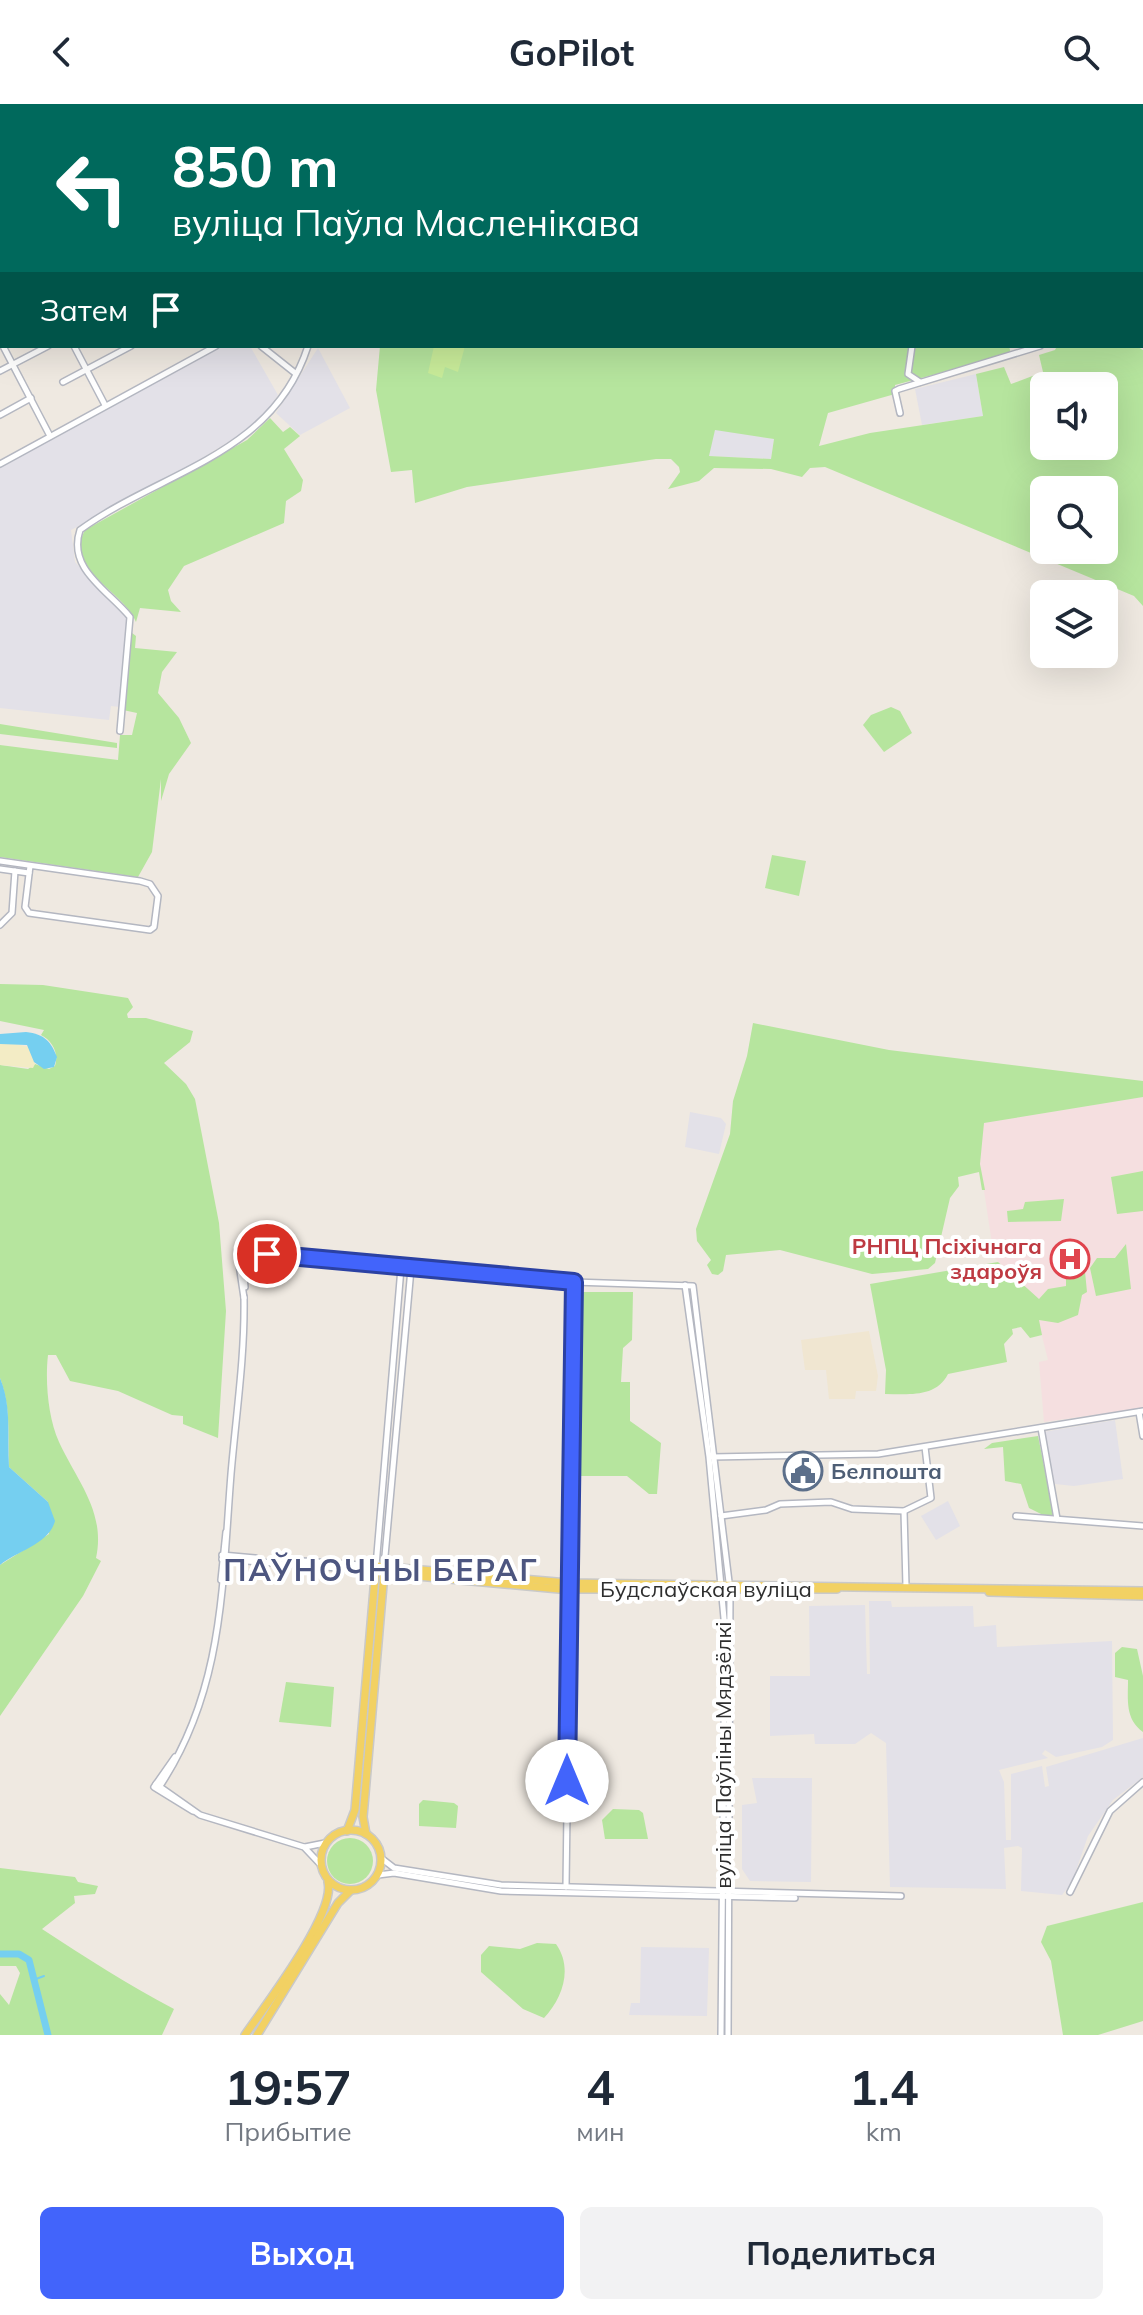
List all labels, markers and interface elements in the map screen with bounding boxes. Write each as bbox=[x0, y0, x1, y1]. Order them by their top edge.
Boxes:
icon: back bbox=[40, 30, 84, 74]
text: GoPilot bbox=[509, 30, 634, 75]
icon: search bbox=[1059, 30, 1103, 74]
text: 850 m bbox=[172, 131, 339, 201]
icon: left bbox=[40, 136, 144, 240]
text: вуліца Паўла Масленікава bbox=[172, 200, 640, 245]
icon: arrive bbox=[144, 288, 188, 332]
text: Затем bbox=[40, 291, 128, 329]
map controls bbox=[1030, 372, 1118, 668]
button: sound bbox=[1030, 372, 1118, 460]
button: search bbox=[1030, 476, 1118, 564]
button: layers bbox=[1030, 580, 1118, 668]
pin bbox=[233, 1220, 301, 1288]
icon: arrive bbox=[245, 1232, 289, 1276]
place label: РНПЦ Псіхічнага здароўя bbox=[852, 1232, 1042, 1285]
hospital icon: РНПЦ Псіхічнага здароўя bbox=[1049, 1238, 1091, 1280]
public building icon: Белпошта bbox=[782, 1450, 824, 1492]
place label: Белпошта bbox=[831, 1457, 942, 1485]
district label: ПАЎНОЧНЫ БЕРАГ bbox=[223, 1551, 539, 1589]
street label: Будслаўская вуліца bbox=[600, 1575, 812, 1603]
street label: вуліца Паўліны Мядзёлкі bbox=[709, 1621, 737, 1889]
position arrow bbox=[525, 1739, 609, 1823]
text: 19:57 bbox=[225, 2057, 352, 2117]
text: 4 bbox=[586, 2057, 615, 2117]
text: 1.4 bbox=[849, 2057, 919, 2117]
text: Прибытие bbox=[224, 2115, 352, 2148]
text: мин bbox=[576, 2115, 625, 2148]
text: km bbox=[866, 2115, 902, 2148]
button: Выход bbox=[40, 2207, 564, 2299]
button: Поделиться bbox=[580, 2207, 1103, 2299]

